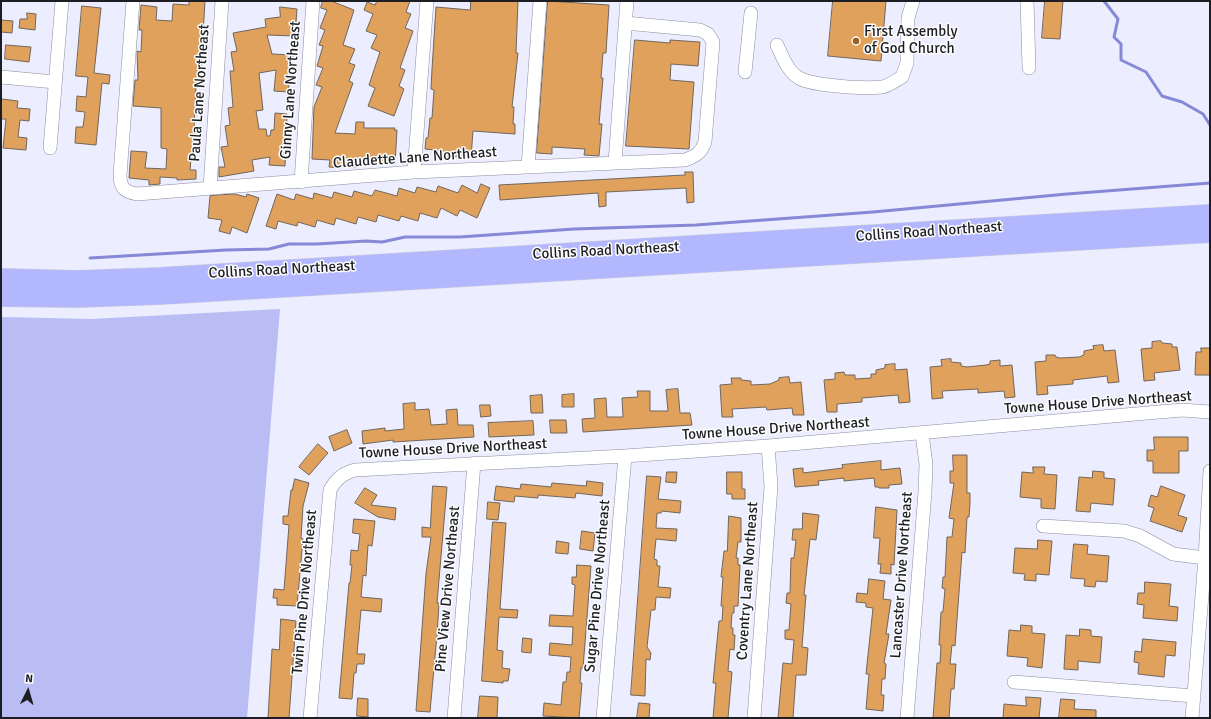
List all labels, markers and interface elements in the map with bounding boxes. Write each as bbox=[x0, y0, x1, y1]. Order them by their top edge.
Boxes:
street label: Ginny Lane Northeast bbox=[277, 20, 305, 160]
place label: First Assembly of God Church bbox=[864, 23, 957, 58]
street label: Paula Lane Northeast bbox=[186, 24, 214, 162]
marker: First Assembly of God Church bbox=[851, 36, 861, 46]
street label: Claudette Lane Northeast bbox=[332, 143, 498, 173]
street label: Collins Road Northeast bbox=[855, 218, 1003, 246]
street label: Collins Road Northeast bbox=[532, 238, 680, 264]
street label: Collins Road Northeast bbox=[208, 257, 356, 283]
street label: Towne House Drive Northeast bbox=[1004, 387, 1192, 419]
street label: Towne House Drive Northeast bbox=[682, 413, 870, 445]
street label: Towne House Drive Northeast bbox=[359, 435, 547, 463]
street label: Lancaster Drive Northeast bbox=[887, 491, 917, 659]
street label: Sugar Pine Drive Northeast bbox=[581, 499, 615, 673]
street label: Coventry Lane Northeast bbox=[733, 501, 763, 661]
street label: Pine View Drive Northeast bbox=[432, 505, 464, 673]
street label: Twin Pine Drive Northeast bbox=[289, 509, 321, 675]
north arrow bbox=[8, 671, 48, 711]
text: N bbox=[25, 672, 33, 685]

